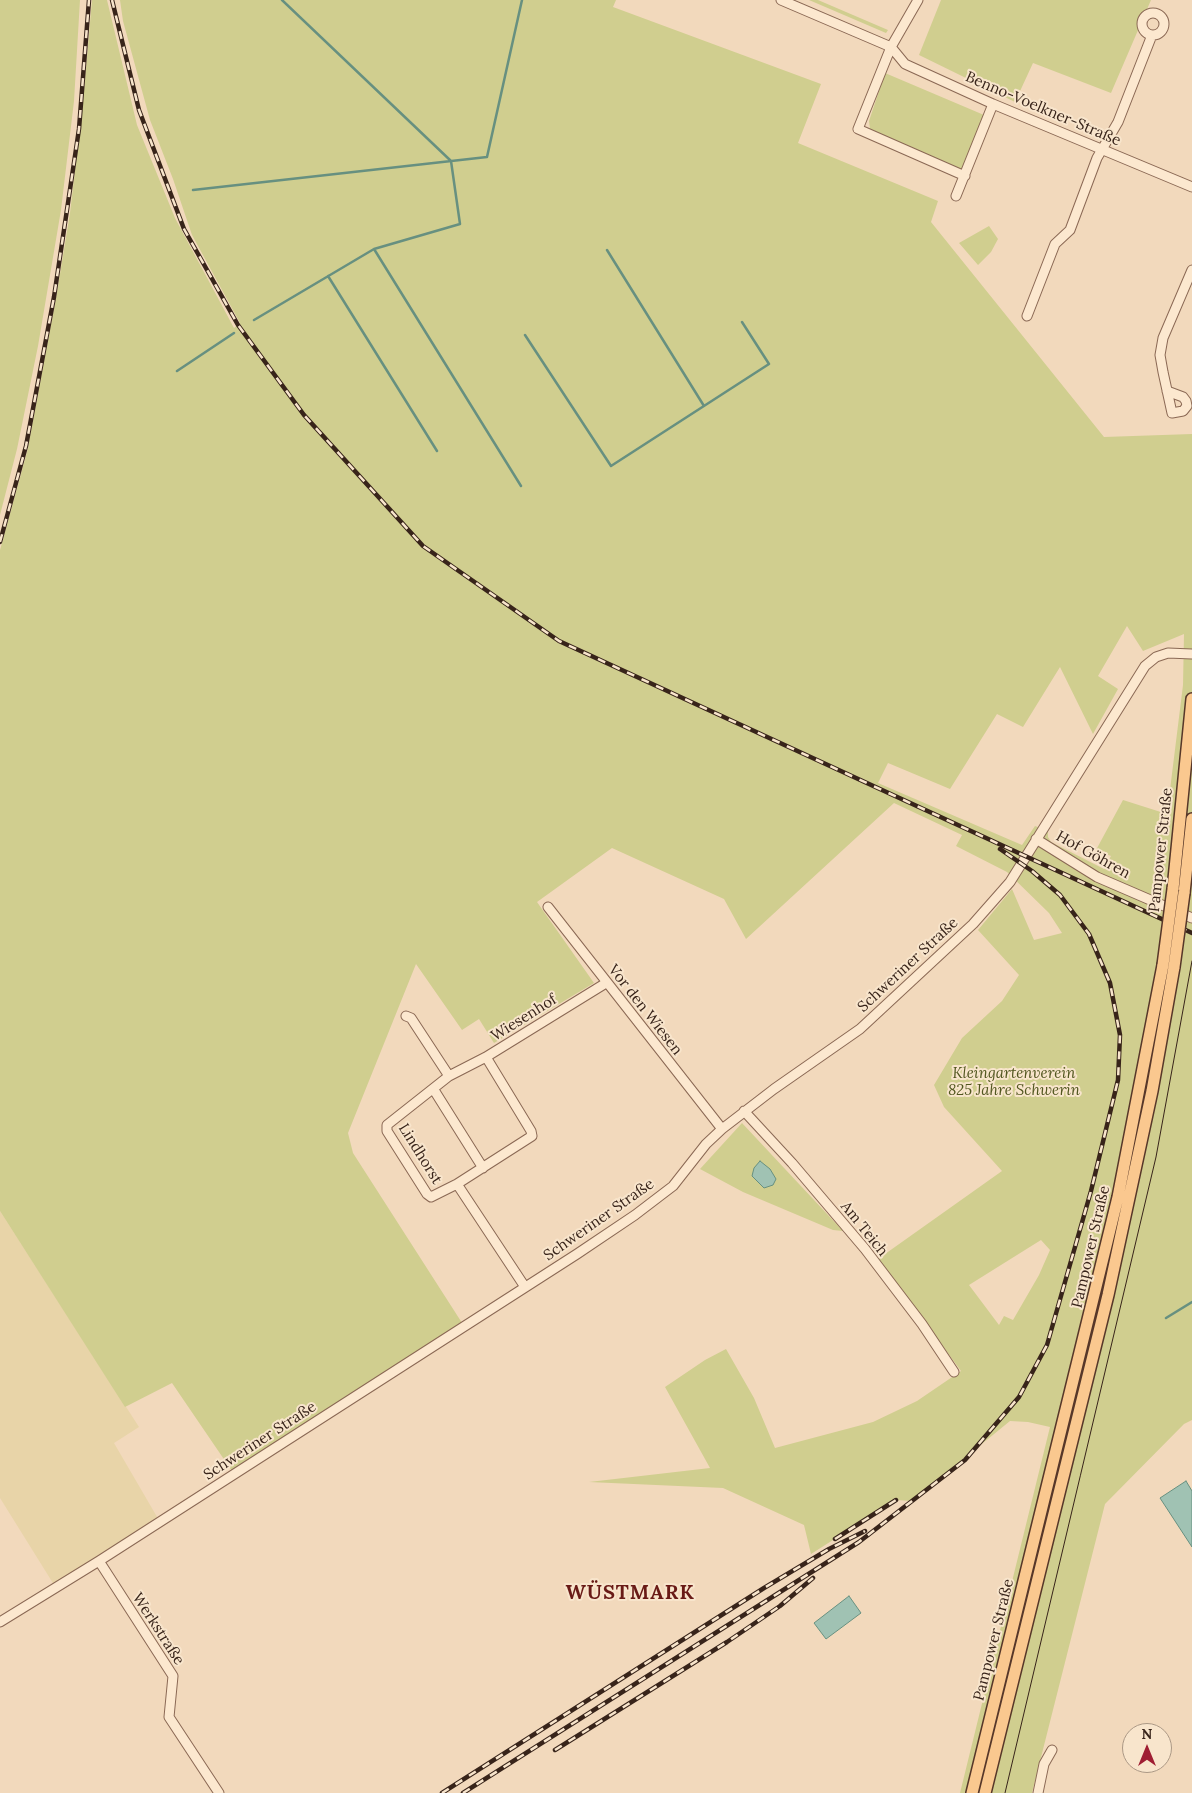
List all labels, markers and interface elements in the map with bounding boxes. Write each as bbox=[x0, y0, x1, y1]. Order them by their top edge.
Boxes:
street label: Benno-Voelkner-Straße bbox=[963, 68, 1123, 150]
street label: Pampower Straße bbox=[1146, 787, 1176, 913]
street label: Hof Göhren bbox=[1053, 827, 1133, 883]
street label: Schweriner Straße bbox=[854, 914, 962, 1016]
street label: Vor den Wiesen bbox=[604, 961, 686, 1059]
street label: Wiesenhof bbox=[488, 991, 560, 1045]
park label: Kleingartenverein 825 Jahre Schwerin bbox=[948, 1065, 1080, 1100]
street label: Lindhorst bbox=[394, 1120, 446, 1188]
street label: Schweriner Straße bbox=[540, 1175, 658, 1265]
street label: Pampower Straße bbox=[1068, 1184, 1114, 1310]
street label: Am Teich bbox=[837, 1198, 891, 1260]
street label: Schweriner Straße bbox=[200, 1398, 320, 1484]
street label: Pampower Straße bbox=[970, 1577, 1018, 1703]
district label: WÜSTMARK bbox=[564, 1581, 696, 1605]
street label: Werkstraße bbox=[128, 1590, 188, 1668]
north arrow bbox=[1122, 1723, 1172, 1773]
text: N bbox=[1142, 1725, 1152, 1743]

